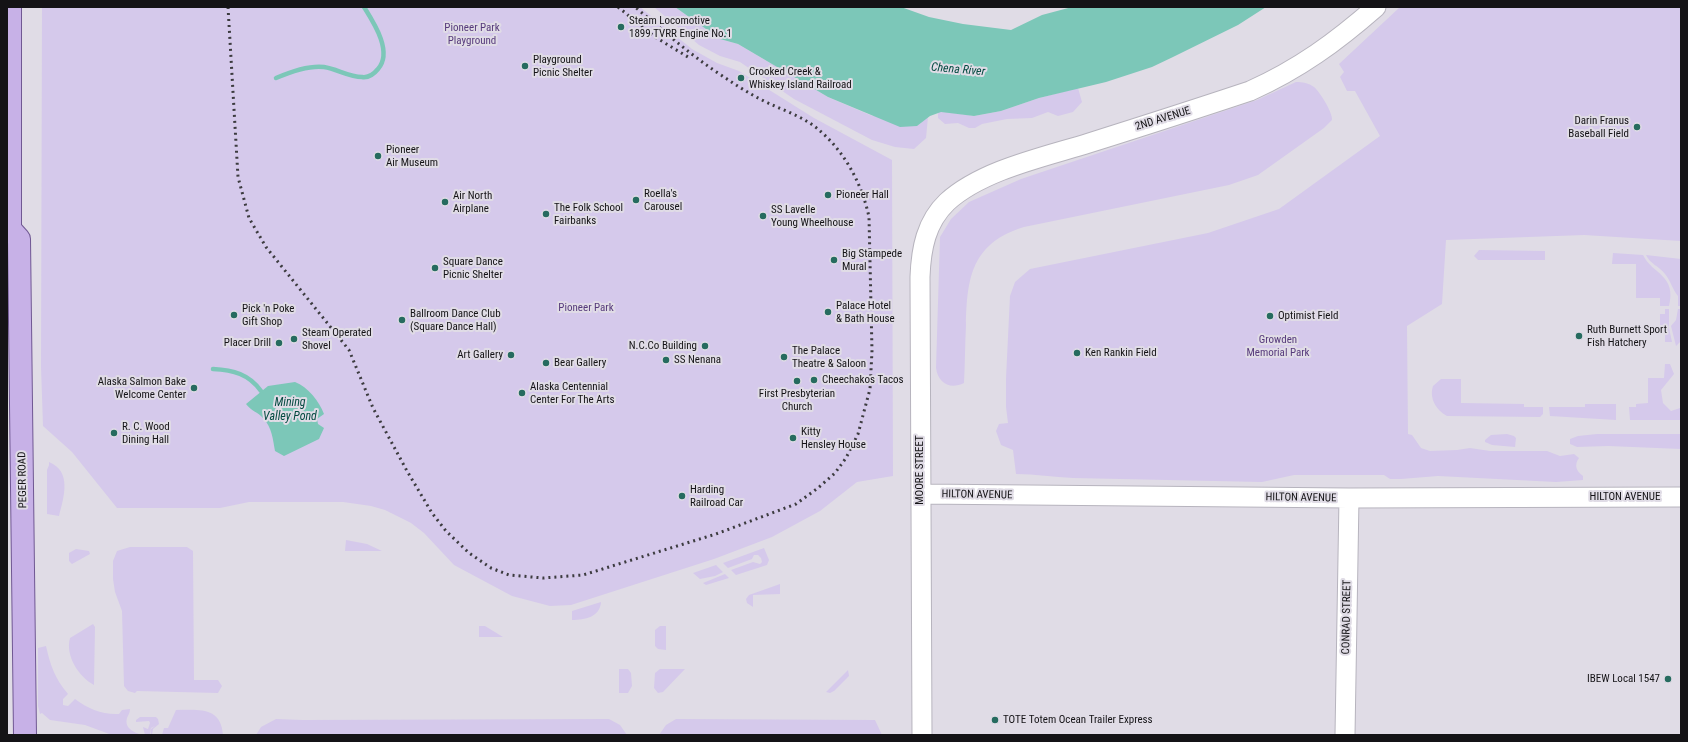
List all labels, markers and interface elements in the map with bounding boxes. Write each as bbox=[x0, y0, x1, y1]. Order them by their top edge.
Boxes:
place label: Steam Locomotive 1899 TVRR Engine No.1 bbox=[629, 14, 732, 40]
park label: Pioneer Park Playground bbox=[444, 21, 500, 47]
marker: Steam Locomotive 1899 TVRR Engine No.1 bbox=[616, 22, 626, 32]
place label: Playground Picnic Shelter bbox=[533, 53, 593, 79]
water label: Chena River bbox=[930, 60, 986, 80]
marker: Playground Picnic Shelter bbox=[520, 61, 530, 71]
place label: Crooked Creek & Whiskey Island Railroad bbox=[749, 65, 852, 91]
marker: Crooked Creek & Whiskey Island Railroad bbox=[736, 73, 746, 83]
street label: 2ND AVENUE bbox=[1134, 104, 1192, 134]
place label: Darin Franus Baseball Field bbox=[1568, 114, 1629, 140]
marker: Darin Franus Baseball Field bbox=[1632, 122, 1642, 132]
place label: Pioneer Air Museum bbox=[386, 143, 438, 169]
marker: Pioneer Air Museum bbox=[373, 151, 383, 161]
place label: Roella's Carousel bbox=[644, 187, 682, 213]
place label: Pioneer Hall bbox=[836, 188, 889, 202]
place label: Air North Airplane bbox=[453, 189, 492, 215]
marker: Pioneer Hall bbox=[823, 190, 833, 200]
marker: Roella's Carousel bbox=[631, 195, 641, 205]
marker: Air North Airplane bbox=[440, 197, 450, 207]
place label: The Folk School Fairbanks bbox=[554, 201, 623, 227]
place label: SS Lavelle Young Wheelhouse bbox=[771, 203, 853, 229]
marker: The Folk School Fairbanks bbox=[541, 209, 551, 219]
marker: SS Lavelle Young Wheelhouse bbox=[758, 211, 768, 221]
place label: Big Stampede Mural bbox=[842, 247, 902, 273]
place label: Square Dance Picnic Shelter bbox=[443, 255, 503, 281]
marker: Big Stampede Mural bbox=[829, 255, 839, 265]
marker: Square Dance Picnic Shelter bbox=[430, 263, 440, 273]
place label: Palace Hotel & Bath House bbox=[836, 299, 895, 325]
park label: Pioneer Park bbox=[558, 301, 614, 315]
place label: Pick 'n Poke Gift Shop bbox=[242, 302, 294, 328]
place label: Ballroom Dance Club (Square Dance Hall) bbox=[410, 307, 501, 333]
marker: Palace Hotel & Bath House bbox=[823, 307, 833, 317]
place label: Optimist Field bbox=[1278, 309, 1338, 323]
marker: Pick 'n Poke Gift Shop bbox=[229, 310, 239, 320]
marker: Optimist Field bbox=[1265, 311, 1275, 321]
marker: Ballroom Dance Club (Square Dance Hall) bbox=[397, 315, 407, 325]
place label: Ruth Burnett Sport Fish Hatchery bbox=[1587, 323, 1667, 349]
place label: Steam Operated Shovel bbox=[302, 326, 372, 352]
marker: Ruth Burnett Sport Fish Hatchery bbox=[1574, 331, 1584, 341]
park label: Growden Memorial Park bbox=[1246, 333, 1310, 359]
marker: Steam Operated Shovel bbox=[289, 334, 299, 344]
place label: Placer Drill bbox=[224, 336, 271, 350]
marker: Placer Drill bbox=[274, 338, 284, 348]
place label: N.C.Co Building bbox=[629, 339, 697, 353]
marker: N.C.Co Building bbox=[700, 341, 710, 351]
place label: The Palace Theatre & Saloon bbox=[792, 344, 866, 370]
place label: Ken Rankin Field bbox=[1085, 346, 1157, 360]
place label: Art Gallery bbox=[457, 348, 503, 362]
marker: Ken Rankin Field bbox=[1072, 348, 1082, 358]
marker: Art Gallery bbox=[506, 350, 516, 360]
marker: The Palace Theatre & Saloon bbox=[779, 352, 789, 362]
place label: SS Nenana bbox=[674, 353, 721, 367]
marker: SS Nenana bbox=[661, 355, 671, 365]
place label: Bear Gallery bbox=[554, 356, 606, 370]
marker: Bear Gallery bbox=[541, 358, 551, 368]
place label: Cheechakos Tacos bbox=[822, 373, 904, 387]
place label: Alaska Salmon Bake Welcome Center bbox=[98, 375, 186, 401]
marker: Cheechakos Tacos bbox=[809, 375, 819, 385]
marker: First Presbyterian Church bbox=[792, 376, 802, 386]
place label: Alaska Centennial Center For The Arts bbox=[530, 380, 615, 406]
marker: Alaska Salmon Bake Welcome Center bbox=[189, 383, 199, 393]
place label: First Presbyterian Church bbox=[759, 387, 835, 413]
marker: Alaska Centennial Center For The Arts bbox=[517, 388, 527, 398]
water label: Mining Valley Pond bbox=[263, 396, 317, 424]
place label: R. C. Wood Dining Hall bbox=[122, 420, 170, 446]
place label: Kitty Hensley House bbox=[801, 425, 866, 451]
marker: R. C. Wood Dining Hall bbox=[109, 428, 119, 438]
marker: Kitty Hensley House bbox=[788, 433, 798, 443]
street label: MOORE STREET bbox=[913, 435, 927, 505]
street label: PEGER ROAD bbox=[16, 451, 30, 509]
place label: Harding Railroad Car bbox=[690, 483, 743, 509]
street label: HILTON AVENUE bbox=[941, 488, 1013, 502]
street label: HILTON AVENUE bbox=[1590, 490, 1660, 504]
marker: Harding Railroad Car bbox=[677, 491, 687, 501]
street label: HILTON AVENUE bbox=[1265, 491, 1337, 505]
street label: CONRAD STREET bbox=[1340, 580, 1354, 654]
place label: IBEW Local 1547 bbox=[1587, 672, 1660, 686]
marker: IBEW Local 1547 bbox=[1663, 674, 1673, 684]
place label: TOTE Totem Ocean Trailer Express bbox=[1003, 713, 1153, 727]
marker: TOTE Totem Ocean Trailer Express bbox=[990, 715, 1000, 725]

